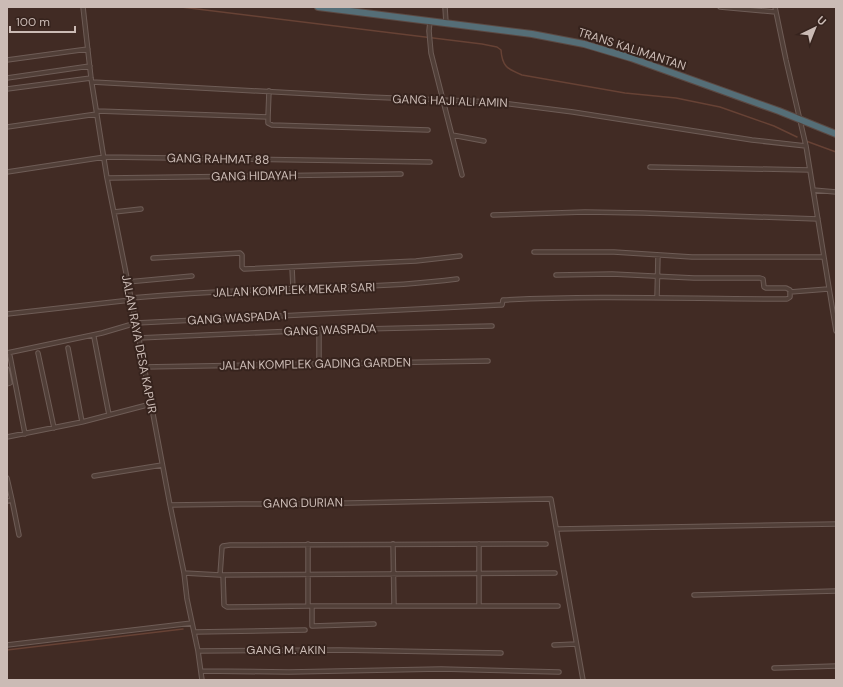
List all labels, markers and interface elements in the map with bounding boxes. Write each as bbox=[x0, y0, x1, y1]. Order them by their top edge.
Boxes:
scale bar bbox=[10, 8, 75, 34]
north arrow bbox=[795, 8, 835, 48]
text: U bbox=[814, 13, 829, 28]
text: 100 m bbox=[16, 14, 50, 30]
street label: TRANS KALIMANTAN bbox=[576, 24, 688, 74]
street label: GANG HAJI ALI AMIN bbox=[392, 91, 508, 111]
street label: GANG RAHMAT 88 bbox=[167, 150, 269, 168]
street label: GANG HIDAYAH bbox=[211, 167, 297, 185]
street label: JALAN RAYA DESA KAPUR bbox=[118, 273, 160, 415]
street label: JALAN KOMPLEK MEKAR SARI bbox=[212, 279, 376, 301]
street label: GANG WASPADA 1 bbox=[187, 307, 287, 329]
street label: GANG WASPADA bbox=[283, 320, 377, 340]
street label: JALAN KOMPLEK GADING GARDEN bbox=[219, 354, 411, 374]
street label: GANG DURIAN bbox=[263, 494, 343, 512]
street label: GANG M. AKIN bbox=[246, 642, 326, 658]

